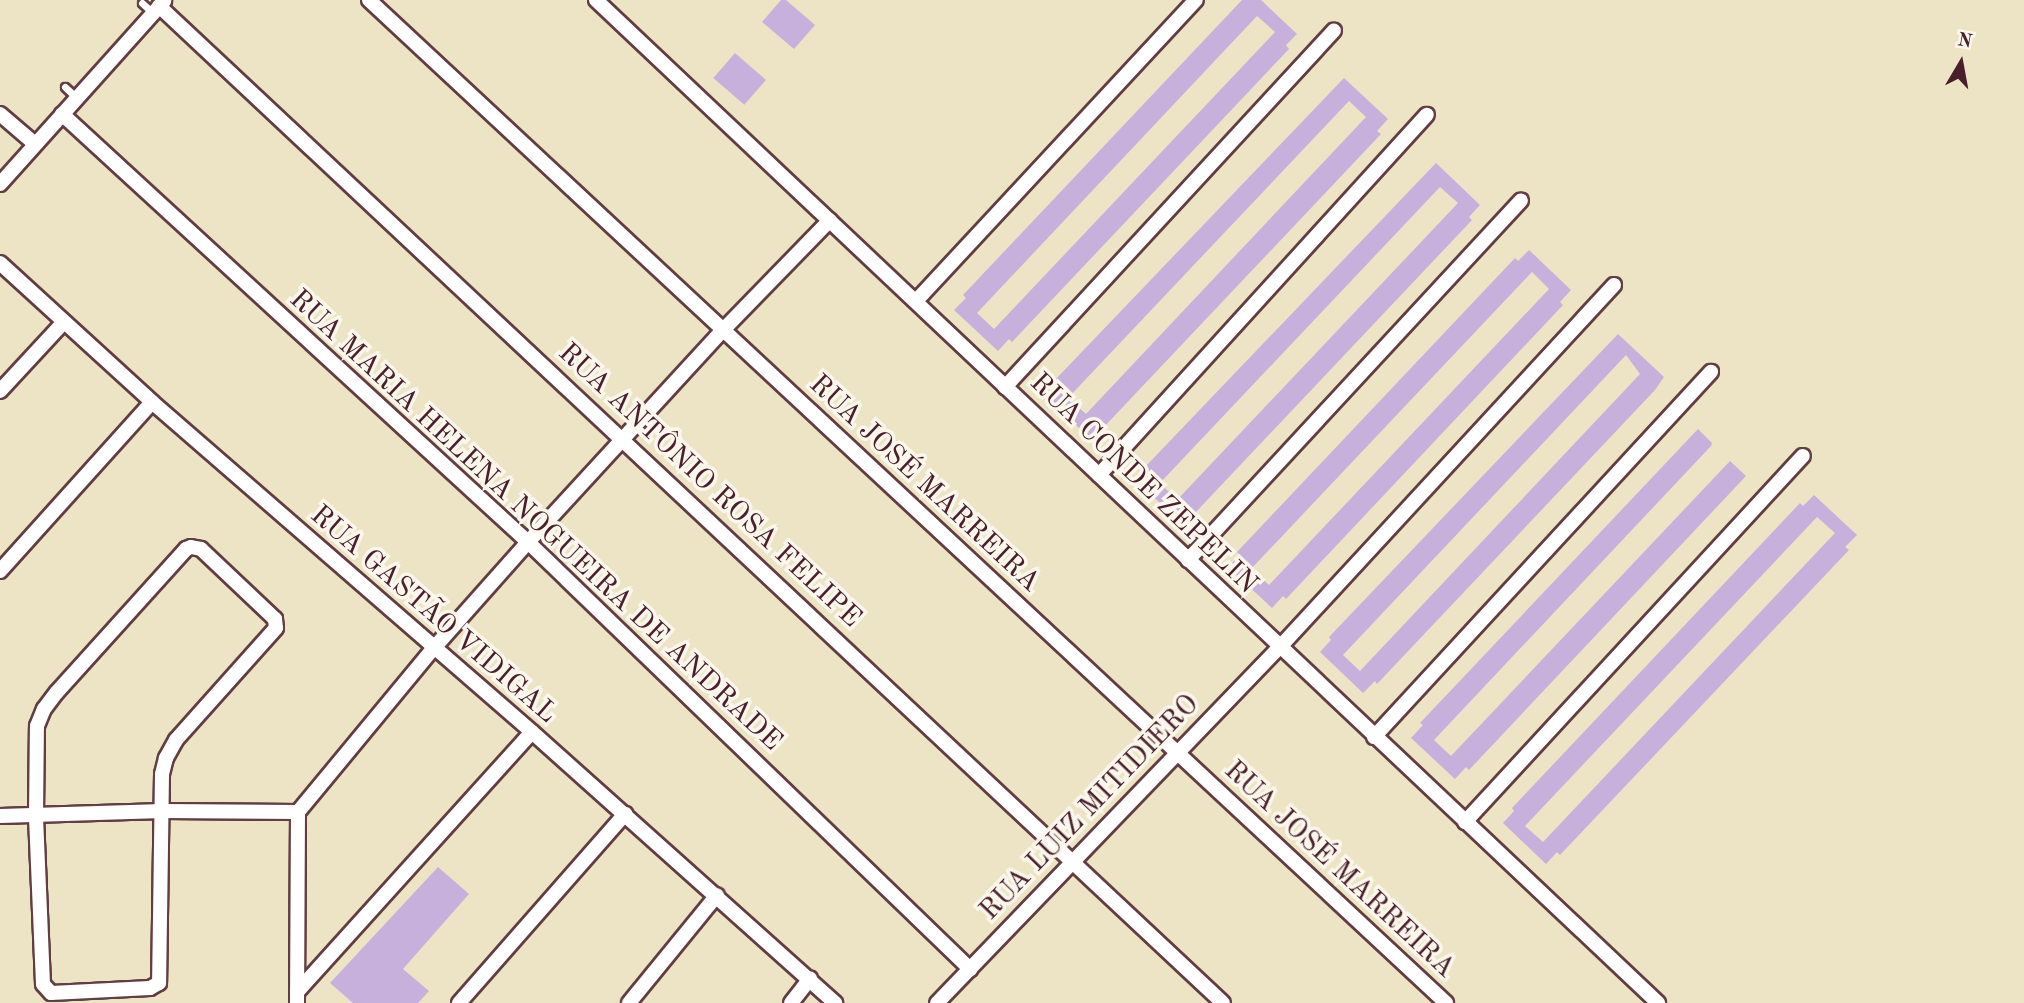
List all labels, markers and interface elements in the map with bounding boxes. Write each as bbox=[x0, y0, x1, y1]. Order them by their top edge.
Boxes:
north arrow bbox=[1926, 28, 1996, 98]
text: N bbox=[1956, 31, 1974, 52]
street label: RUA MARIA HELENA NOGUEIRA DE ANDRADE bbox=[282, 283, 788, 759]
street label: RUA ANTÔNIO ROSA FELIPE bbox=[551, 337, 867, 635]
street label: RUA CONDE ZEPELIN bbox=[1022, 366, 1264, 602]
street label: RUA JOSÉ MARREIRA bbox=[802, 368, 1046, 600]
street label: RUA GASTÃO VIDIGAL bbox=[303, 499, 563, 731]
street label: RUA LUIZ MITIDIERO bbox=[973, 688, 1207, 928]
street label: RUA JOSÉ MARREIRA bbox=[1217, 754, 1461, 986]

